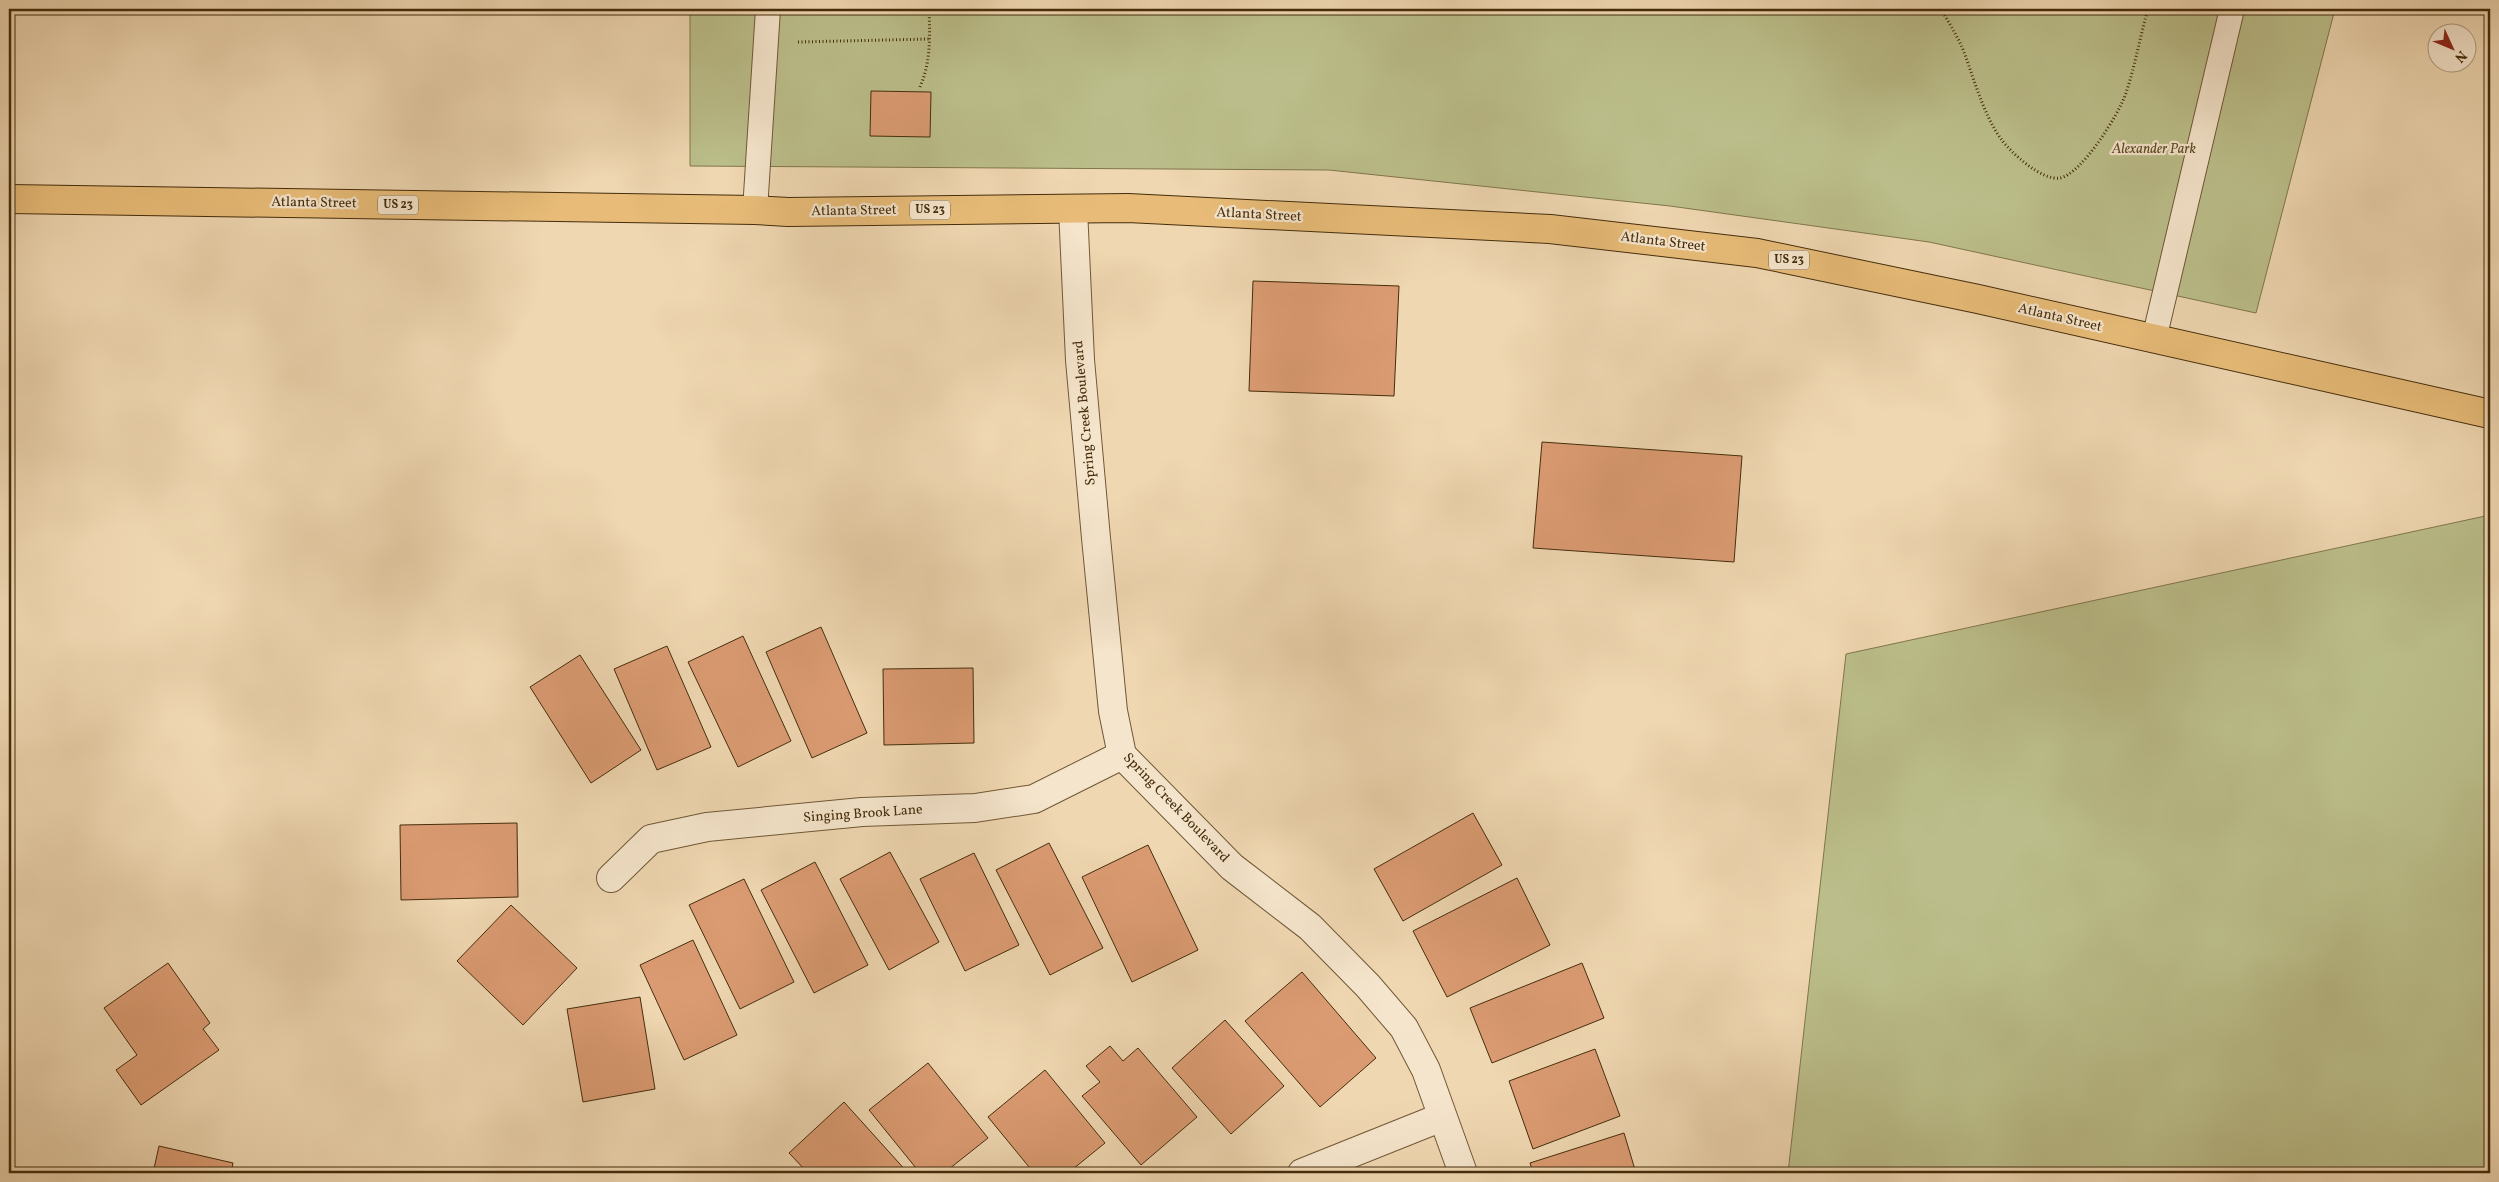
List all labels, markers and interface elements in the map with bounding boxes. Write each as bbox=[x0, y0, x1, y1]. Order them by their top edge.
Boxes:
north arrow bbox=[2426, 22, 2476, 72]
text: N bbox=[2450, 46, 2471, 66]
park label: Alexander Park bbox=[2111, 140, 2197, 159]
street label: Atlanta Street bbox=[271, 193, 357, 213]
road number: US 23 bbox=[378, 196, 418, 214]
road number: US 23 bbox=[910, 200, 950, 220]
street label: Atlanta Street bbox=[811, 201, 897, 221]
street label: Atlanta Street bbox=[1216, 203, 1302, 227]
street label: Atlanta Street bbox=[1619, 227, 1707, 257]
road number: US 23 bbox=[1769, 250, 1809, 270]
street label: Atlanta Street bbox=[2016, 299, 2104, 337]
street label: Spring Creek Boulevard bbox=[1069, 339, 1101, 486]
street label: Spring Creek Boulevard bbox=[1119, 749, 1234, 867]
street label: Singing Brook Lane bbox=[803, 800, 924, 828]

